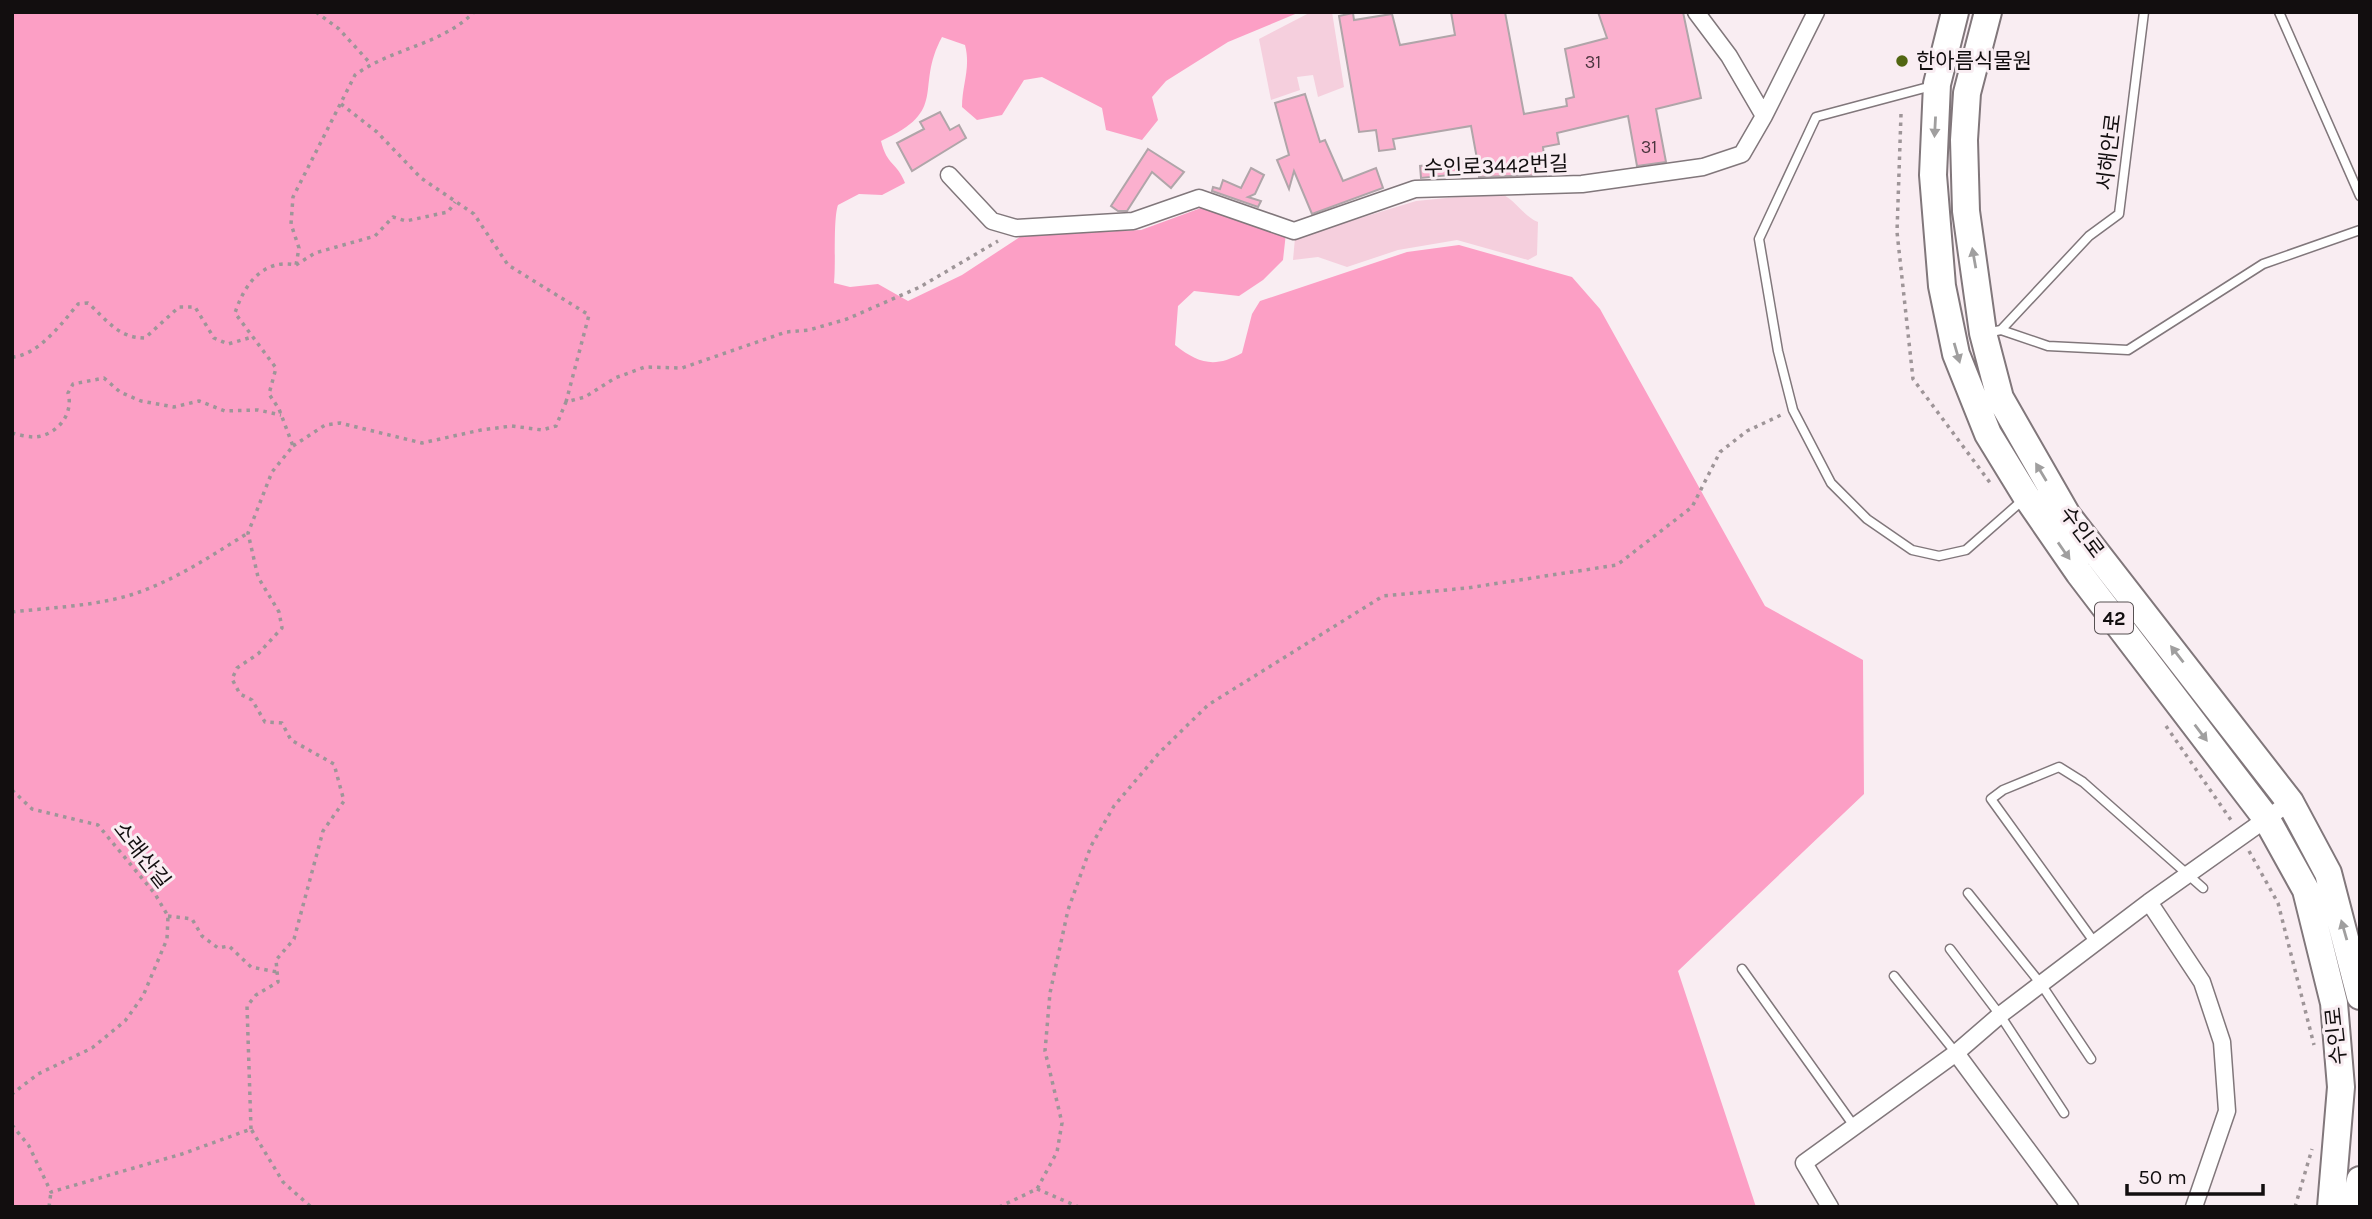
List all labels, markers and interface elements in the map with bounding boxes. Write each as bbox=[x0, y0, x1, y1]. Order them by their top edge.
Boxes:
place label: 한아름식물원 bbox=[1916, 49, 2032, 73]
house number: 31 bbox=[1585, 51, 1601, 73]
marker: 한아름식물원 bbox=[1894, 53, 1910, 69]
street label: 서해안로 bbox=[2092, 112, 2126, 192]
one-way arrow bbox=[1930, 116, 1941, 138]
house number: 31 bbox=[1641, 136, 1657, 158]
street label: 수인로3442번길 bbox=[1423, 151, 1569, 181]
one-way arrow bbox=[1968, 247, 1979, 269]
one-way arrow bbox=[1952, 342, 1963, 364]
one-way arrow bbox=[2035, 463, 2048, 482]
street label: 수인로 bbox=[2055, 502, 2109, 562]
one-way arrow bbox=[2057, 542, 2071, 560]
road number: 42 bbox=[2095, 603, 2133, 634]
one-way arrow bbox=[2170, 646, 2185, 664]
one-way arrow bbox=[2194, 724, 2208, 742]
street label: 소래산길 bbox=[109, 817, 175, 893]
one-way arrow bbox=[2338, 919, 2348, 940]
street label: 수인로 bbox=[2321, 1006, 2351, 1066]
scale bar bbox=[2127, 1152, 2264, 1196]
text: 50 m bbox=[2138, 1165, 2187, 1189]

